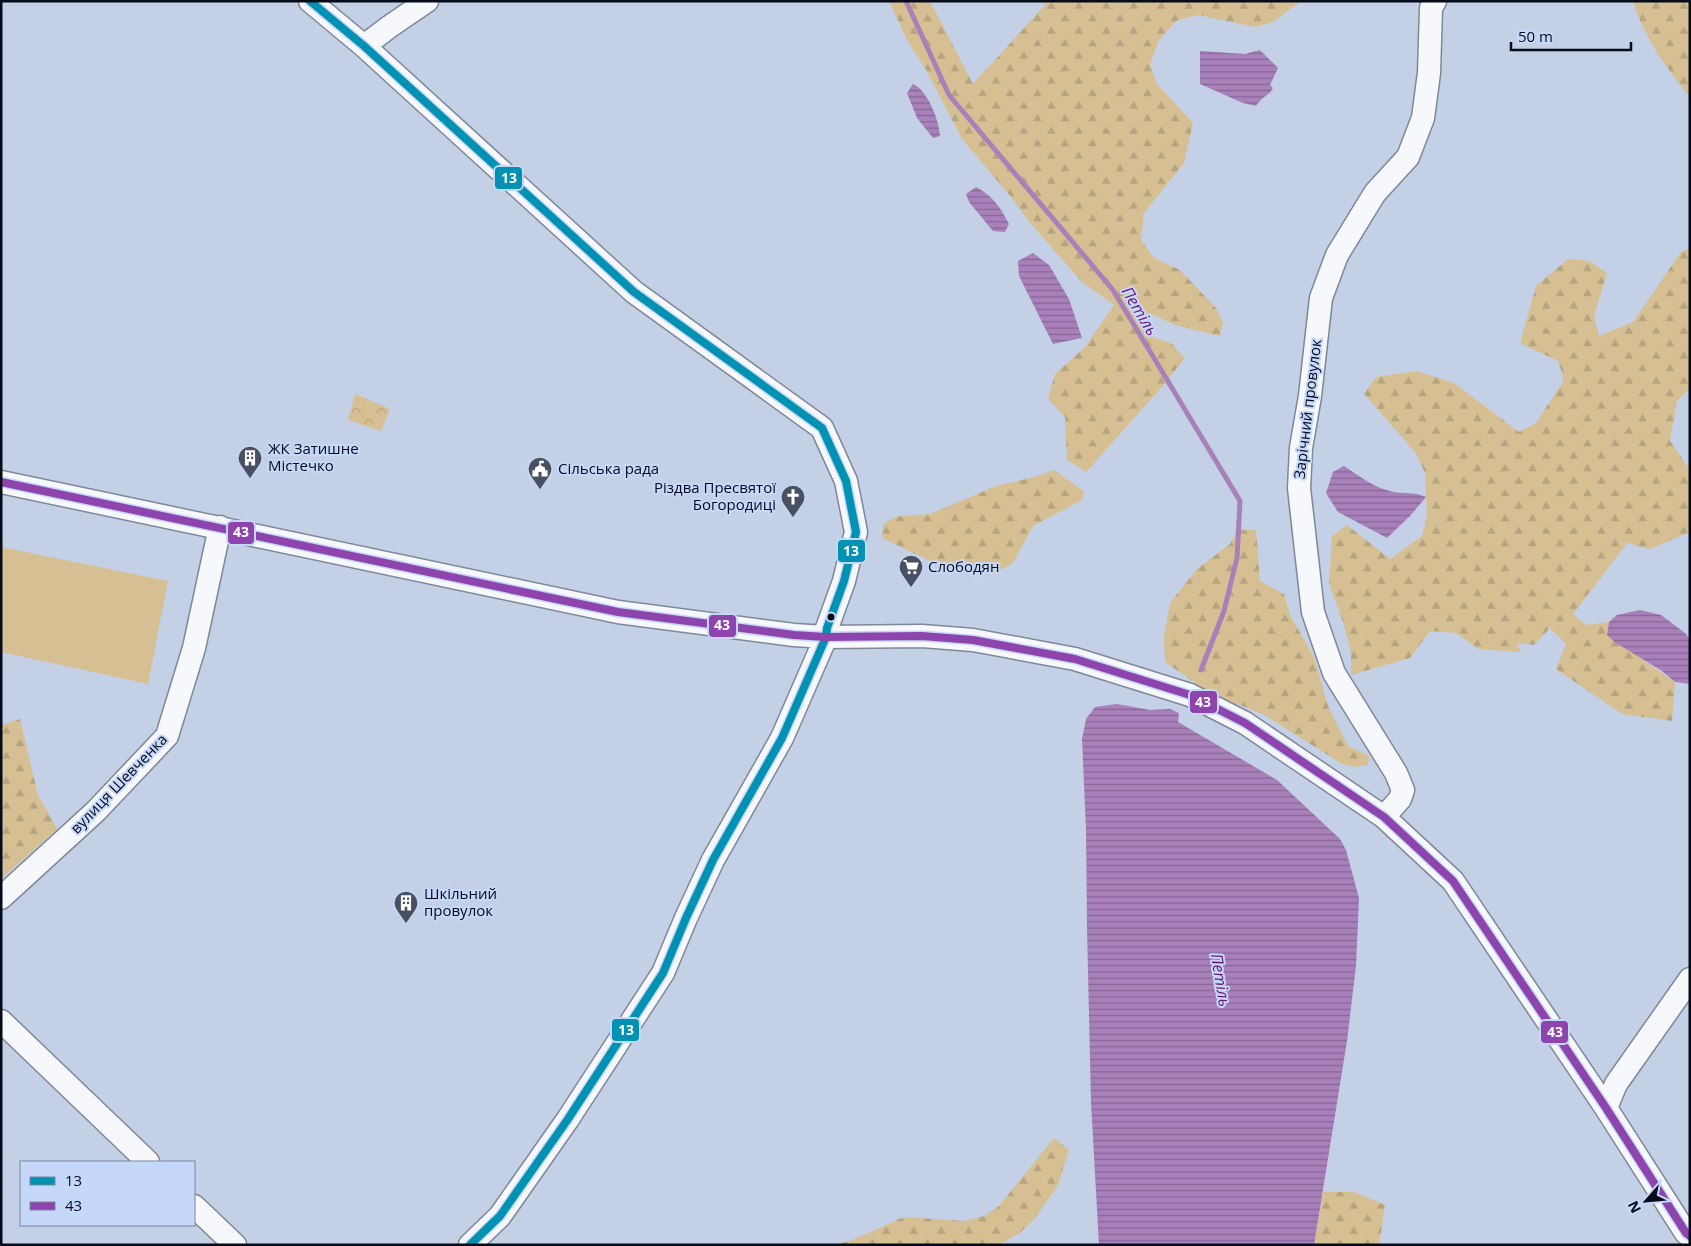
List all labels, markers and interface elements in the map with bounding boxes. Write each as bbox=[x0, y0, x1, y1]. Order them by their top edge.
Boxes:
scale bar bbox=[1511, 20, 1631, 52]
text: 50 m bbox=[1518, 26, 1553, 46]
line badge: 13 bbox=[494, 166, 523, 190]
text: 13 bbox=[501, 168, 517, 187]
water label: Петіль bbox=[1117, 282, 1163, 340]
street label: Зарічний провулок bbox=[1289, 338, 1326, 480]
place label: ЖК Затишне Містечко bbox=[268, 438, 359, 475]
building icon: ЖК Затишне Містечко bbox=[237, 445, 263, 479]
public building icon: Cільська рада bbox=[527, 456, 553, 490]
place label: Cільська рада bbox=[558, 458, 659, 478]
place label: Різдва Пресвятої Богородиці bbox=[654, 477, 776, 514]
church icon: Різдва Пресвятої Богородиці bbox=[780, 484, 806, 518]
line badge: 43 bbox=[227, 521, 255, 545]
text: 43 bbox=[233, 522, 249, 541]
line badge: 13 bbox=[837, 539, 866, 563]
text: 13 bbox=[843, 541, 859, 560]
supermarket icon: Слободян bbox=[898, 554, 924, 588]
place label: Слободян bbox=[928, 556, 999, 576]
unlabelled marker bbox=[826, 612, 836, 622]
line badge: 43 bbox=[708, 614, 737, 638]
text: 43 bbox=[714, 615, 730, 634]
line badge: 43 bbox=[1189, 690, 1218, 714]
text: 43 bbox=[1195, 692, 1211, 711]
street label: вулиця Шевченка bbox=[65, 729, 171, 838]
place label: Шкільний провулок bbox=[424, 883, 497, 920]
building icon: Шкільний провулок bbox=[393, 890, 419, 924]
water label: Петіль bbox=[1206, 952, 1236, 1008]
line badge: 13 bbox=[611, 1018, 640, 1042]
text: 13 bbox=[618, 1020, 634, 1039]
line badge: 43 bbox=[1540, 1020, 1569, 1044]
text: 43 bbox=[1547, 1022, 1563, 1041]
legend bbox=[20, 1161, 195, 1226]
text: 13 bbox=[65, 1170, 82, 1190]
north arrow bbox=[1621, 1176, 1671, 1226]
text: 43 bbox=[65, 1195, 82, 1215]
text: N bbox=[1623, 1198, 1645, 1217]

